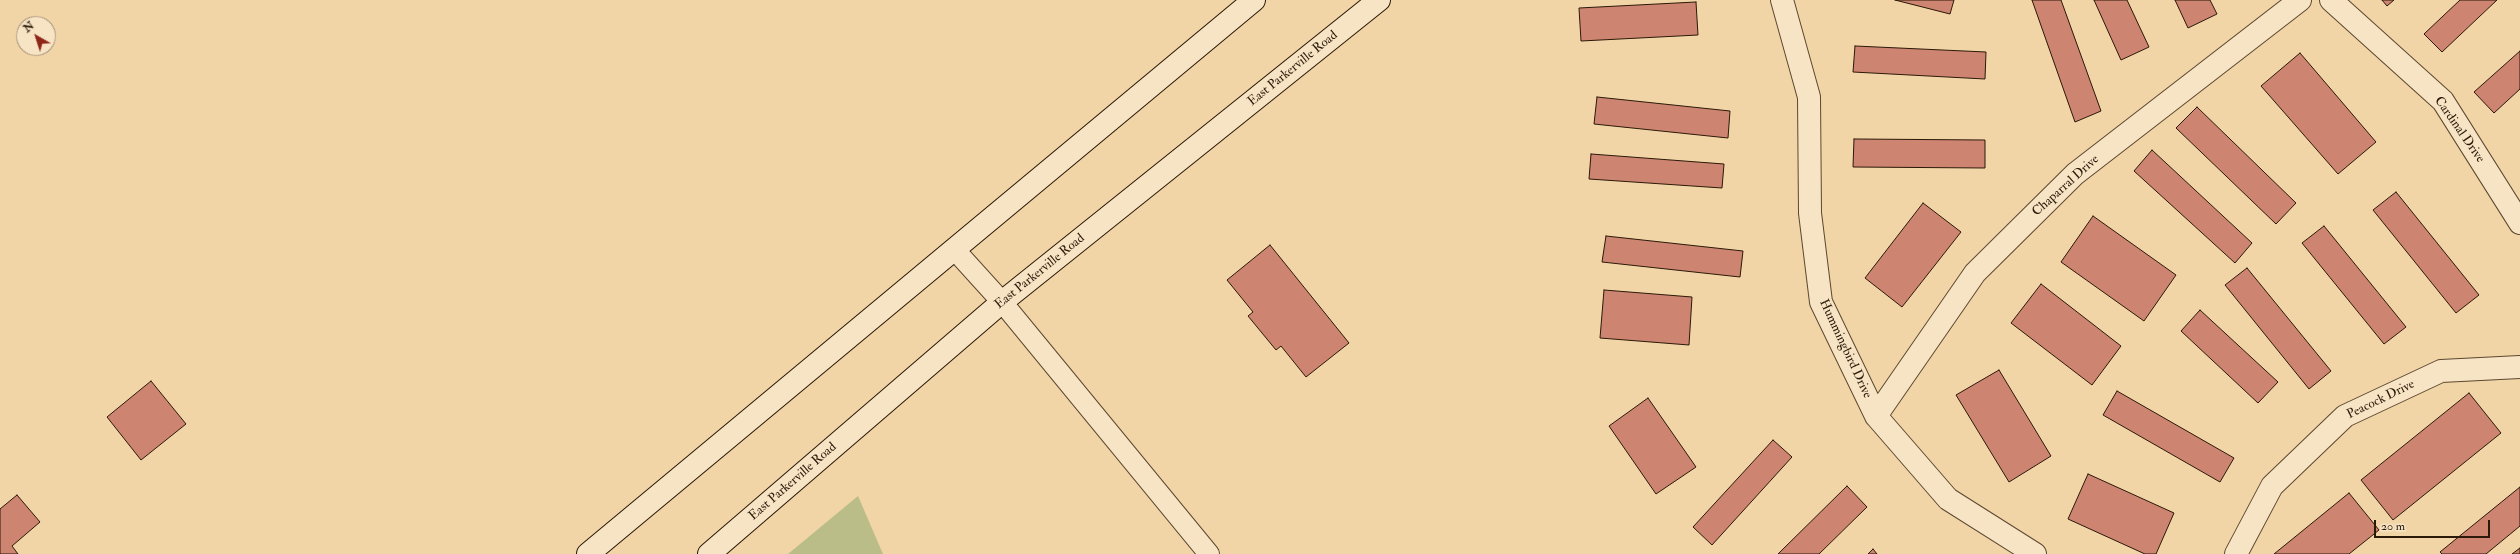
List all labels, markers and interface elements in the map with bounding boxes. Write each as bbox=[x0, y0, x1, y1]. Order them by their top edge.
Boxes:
north arrow bbox=[16, 16, 56, 56]
text: N bbox=[21, 19, 37, 35]
street label: East Parkerville Road bbox=[1245, 28, 1341, 110]
street label: Cardinal Drive bbox=[2430, 94, 2488, 166]
street label: Chaparral Drive bbox=[2029, 152, 2103, 220]
street label: East Parkerville Road bbox=[992, 231, 1088, 313]
street label: Hummingbird Drive bbox=[1815, 297, 1875, 401]
street label: Peacock Drive bbox=[2345, 377, 2417, 423]
street label: East Parkerville Road bbox=[746, 440, 840, 524]
scale bar bbox=[2376, 512, 2492, 538]
text: 20 m bbox=[2381, 519, 2405, 534]

